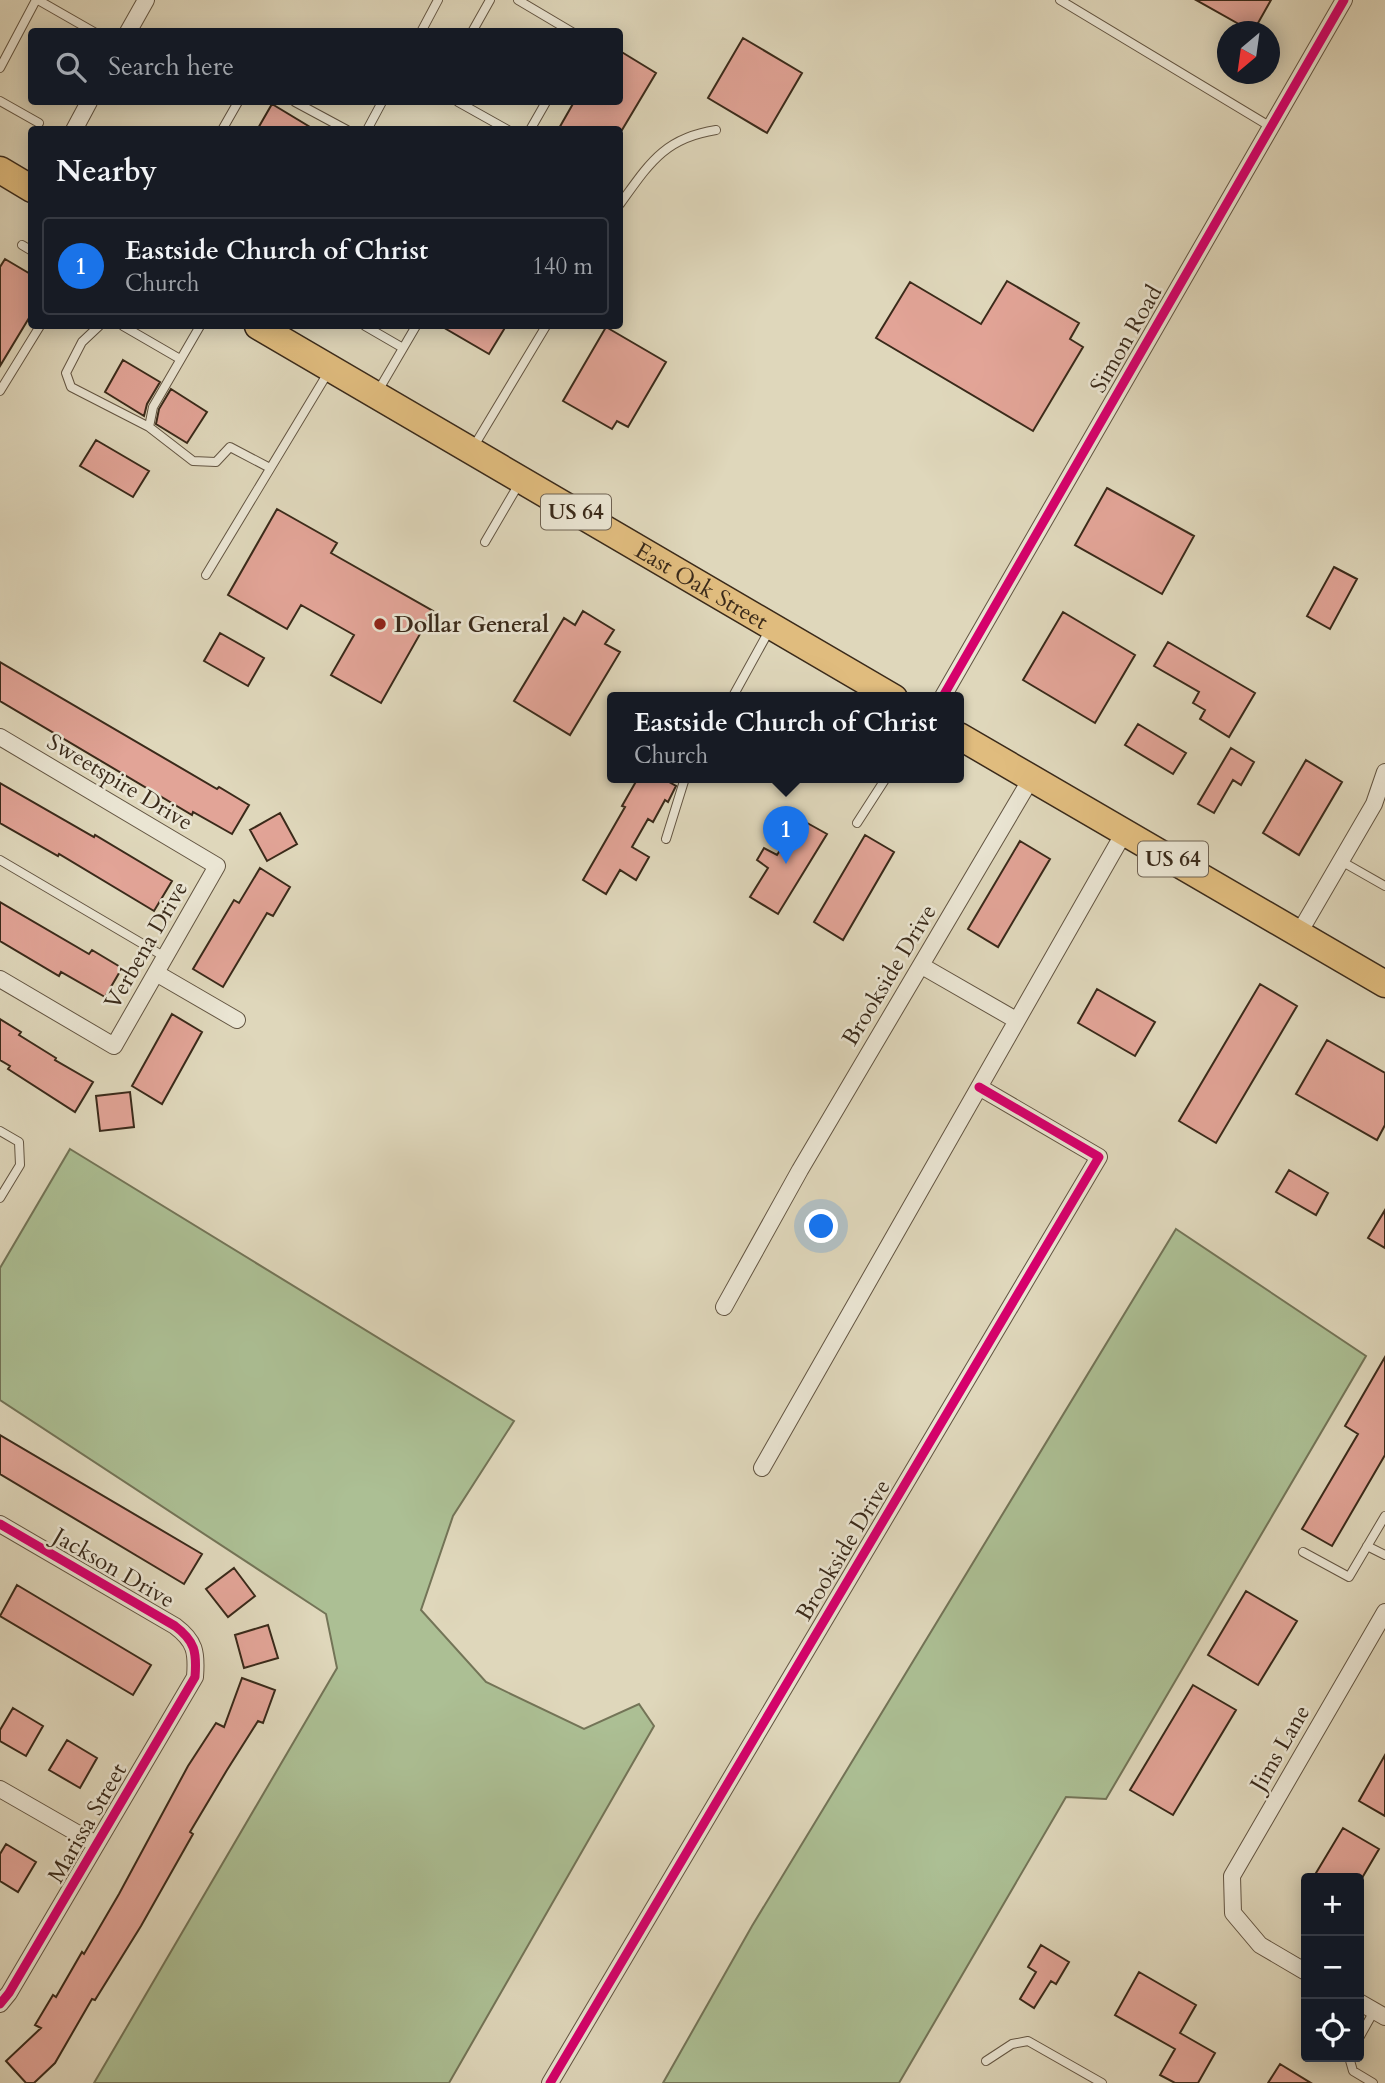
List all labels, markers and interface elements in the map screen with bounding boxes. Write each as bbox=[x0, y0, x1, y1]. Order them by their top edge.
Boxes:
north arrow bbox=[1217, 21, 1280, 84]
search box bbox=[28, 28, 623, 105]
icon: search bbox=[52, 48, 90, 86]
text: Search here bbox=[108, 49, 234, 84]
text: Nearby bbox=[56, 151, 157, 192]
text: Eastside Church of Christ bbox=[125, 233, 428, 268]
text: 1 bbox=[75, 251, 87, 282]
text: 140 m bbox=[532, 251, 593, 282]
text: Church bbox=[125, 268, 199, 299]
street label: Simon Road bbox=[1083, 279, 1170, 399]
road number: US 64 bbox=[541, 494, 611, 530]
street label: East Oak Street bbox=[630, 535, 774, 637]
place label: Dollar General bbox=[394, 609, 549, 640]
marker: Dollar General bbox=[372, 616, 388, 632]
popup bbox=[607, 692, 964, 783]
text: Eastside Church of Christ bbox=[634, 705, 937, 740]
street label: Sweetspire Drive bbox=[41, 726, 199, 838]
text: Church bbox=[634, 740, 708, 771]
pin: 1 bbox=[763, 806, 809, 864]
road number: US 64 bbox=[1138, 842, 1208, 876]
street label: Verbena Drive bbox=[97, 875, 195, 1015]
street label: Brookside Drive bbox=[835, 899, 943, 1051]
your location bbox=[804, 1209, 838, 1243]
street label: Brookside Drive bbox=[789, 1474, 897, 1626]
street label: Jackson Drive bbox=[45, 1519, 180, 1615]
street label: Jims Lane bbox=[1241, 1699, 1317, 1799]
street label: Marissa Street bbox=[40, 1758, 134, 1888]
map controls bbox=[1301, 1873, 1364, 2062]
button: + bbox=[1301, 1873, 1364, 1936]
button: − bbox=[1301, 1936, 1364, 1999]
button: locate bbox=[1301, 1999, 1364, 2062]

